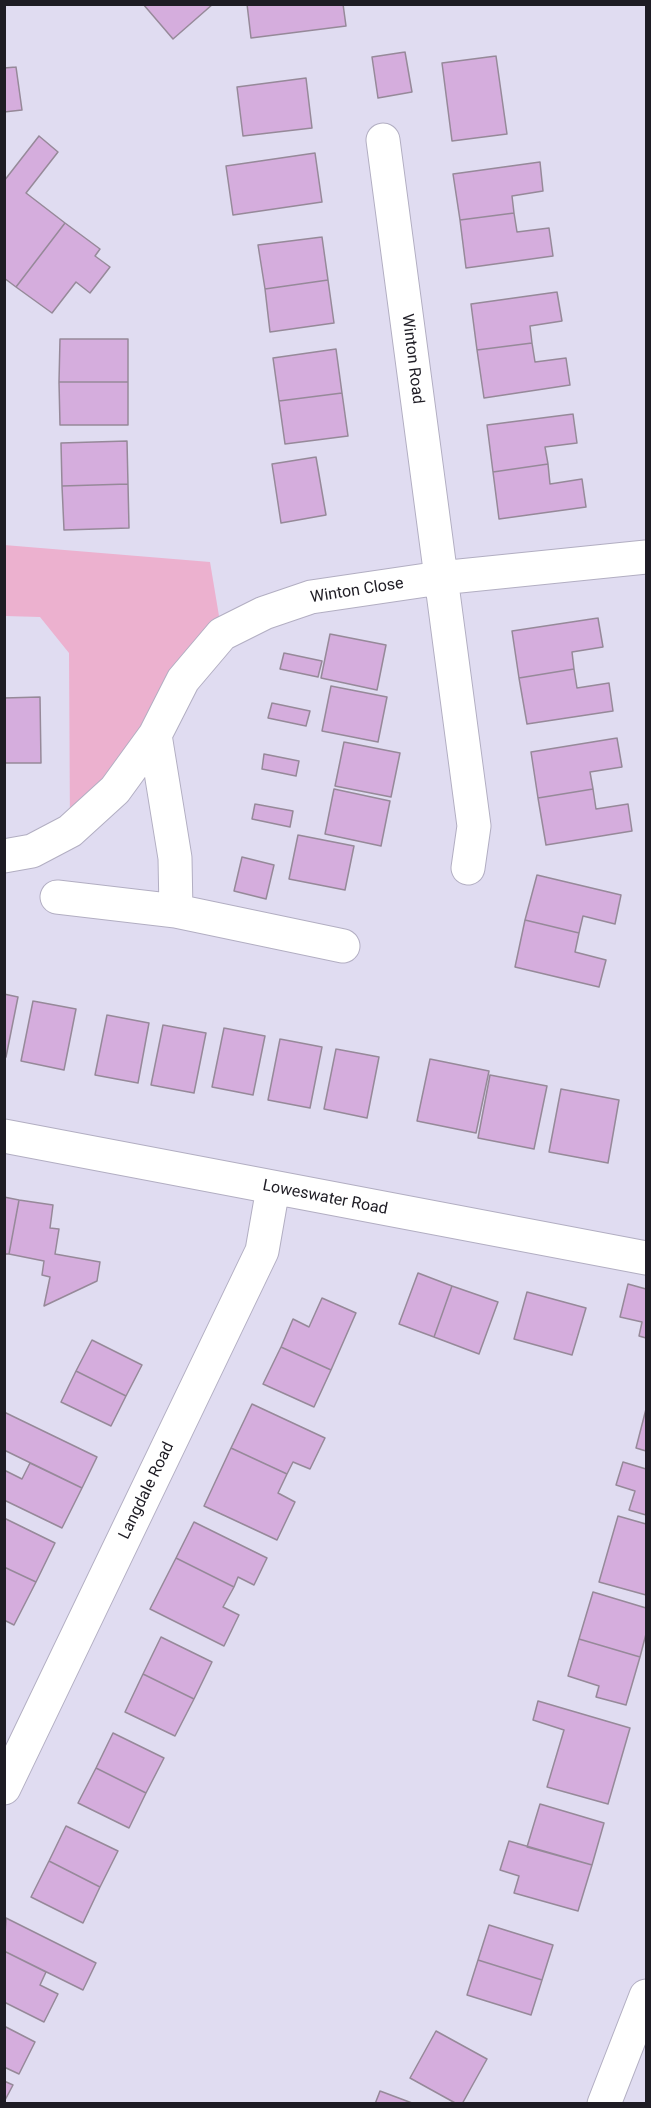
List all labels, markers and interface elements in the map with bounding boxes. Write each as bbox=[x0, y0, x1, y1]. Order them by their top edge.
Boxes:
street label: Winton Road bbox=[397, 313, 427, 405]
street label: Winton Close bbox=[309, 574, 405, 608]
street label: Loweswater Road bbox=[261, 1176, 389, 1220]
street label: Langdale Road bbox=[115, 1439, 179, 1543]

